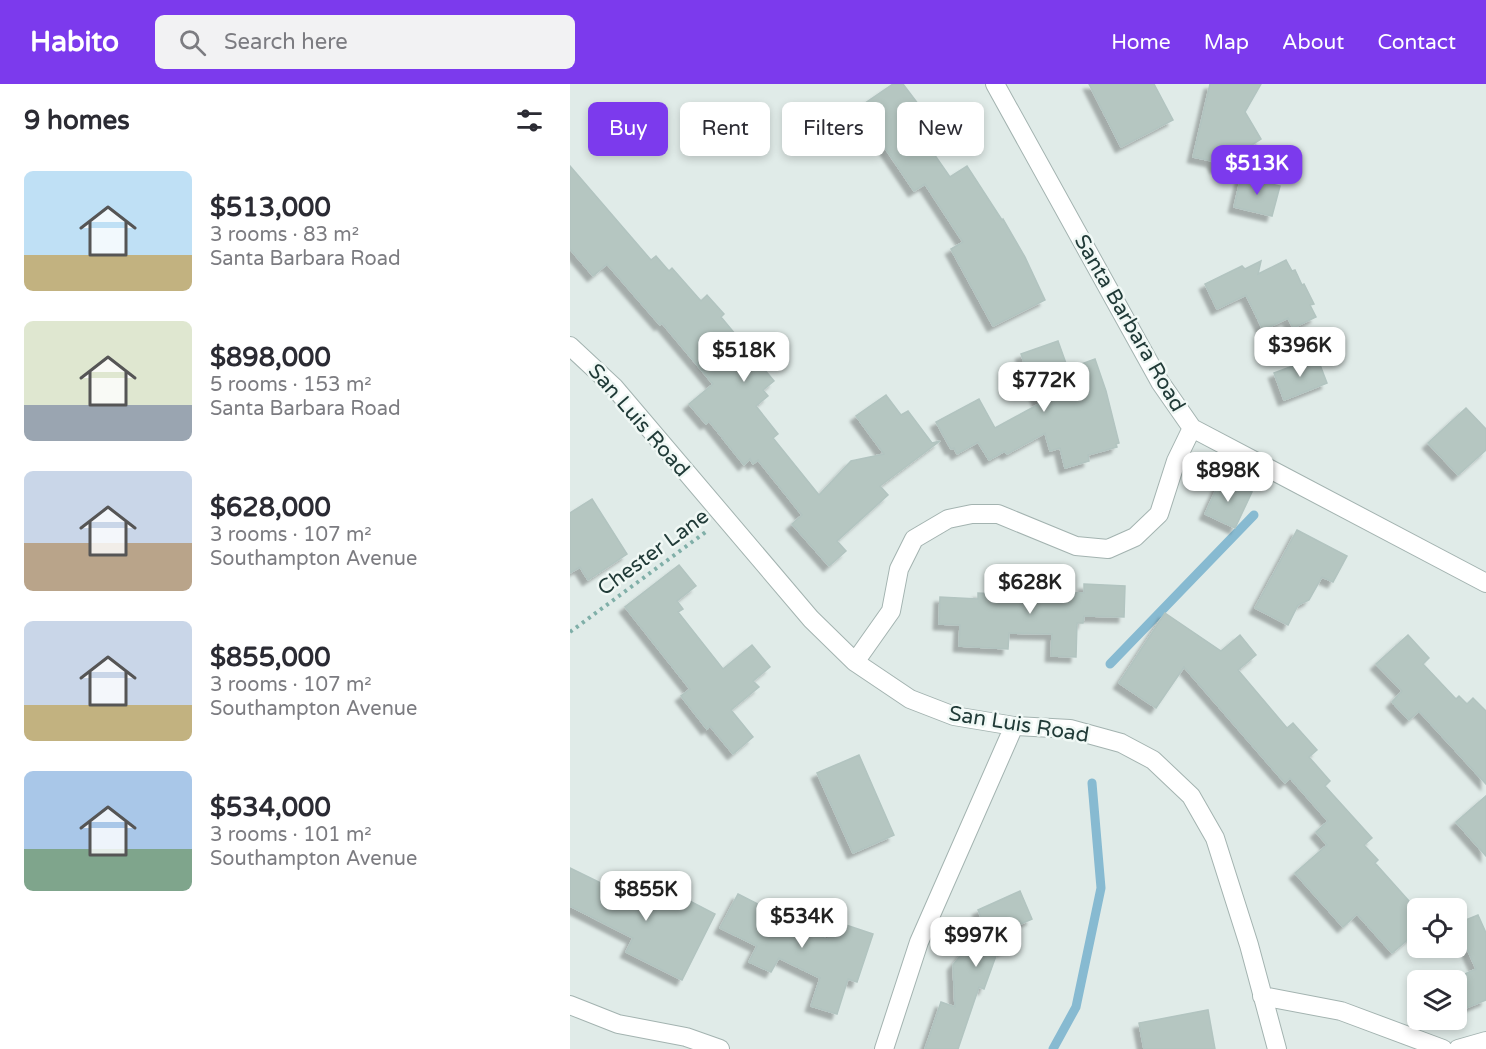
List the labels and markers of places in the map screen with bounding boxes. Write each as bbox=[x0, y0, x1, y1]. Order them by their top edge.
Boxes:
pin: $513K bbox=[1215, 145, 1299, 196]
pin: $396K bbox=[1258, 327, 1342, 378]
pin: $518K bbox=[702, 332, 786, 383]
pin: $772K bbox=[1002, 362, 1086, 413]
pin: $898K bbox=[1186, 452, 1270, 503]
pin: $628K bbox=[988, 564, 1072, 615]
pin: $855K bbox=[604, 871, 688, 922]
pin: $534K bbox=[760, 898, 844, 949]
pin: $997K bbox=[934, 917, 1018, 968]

